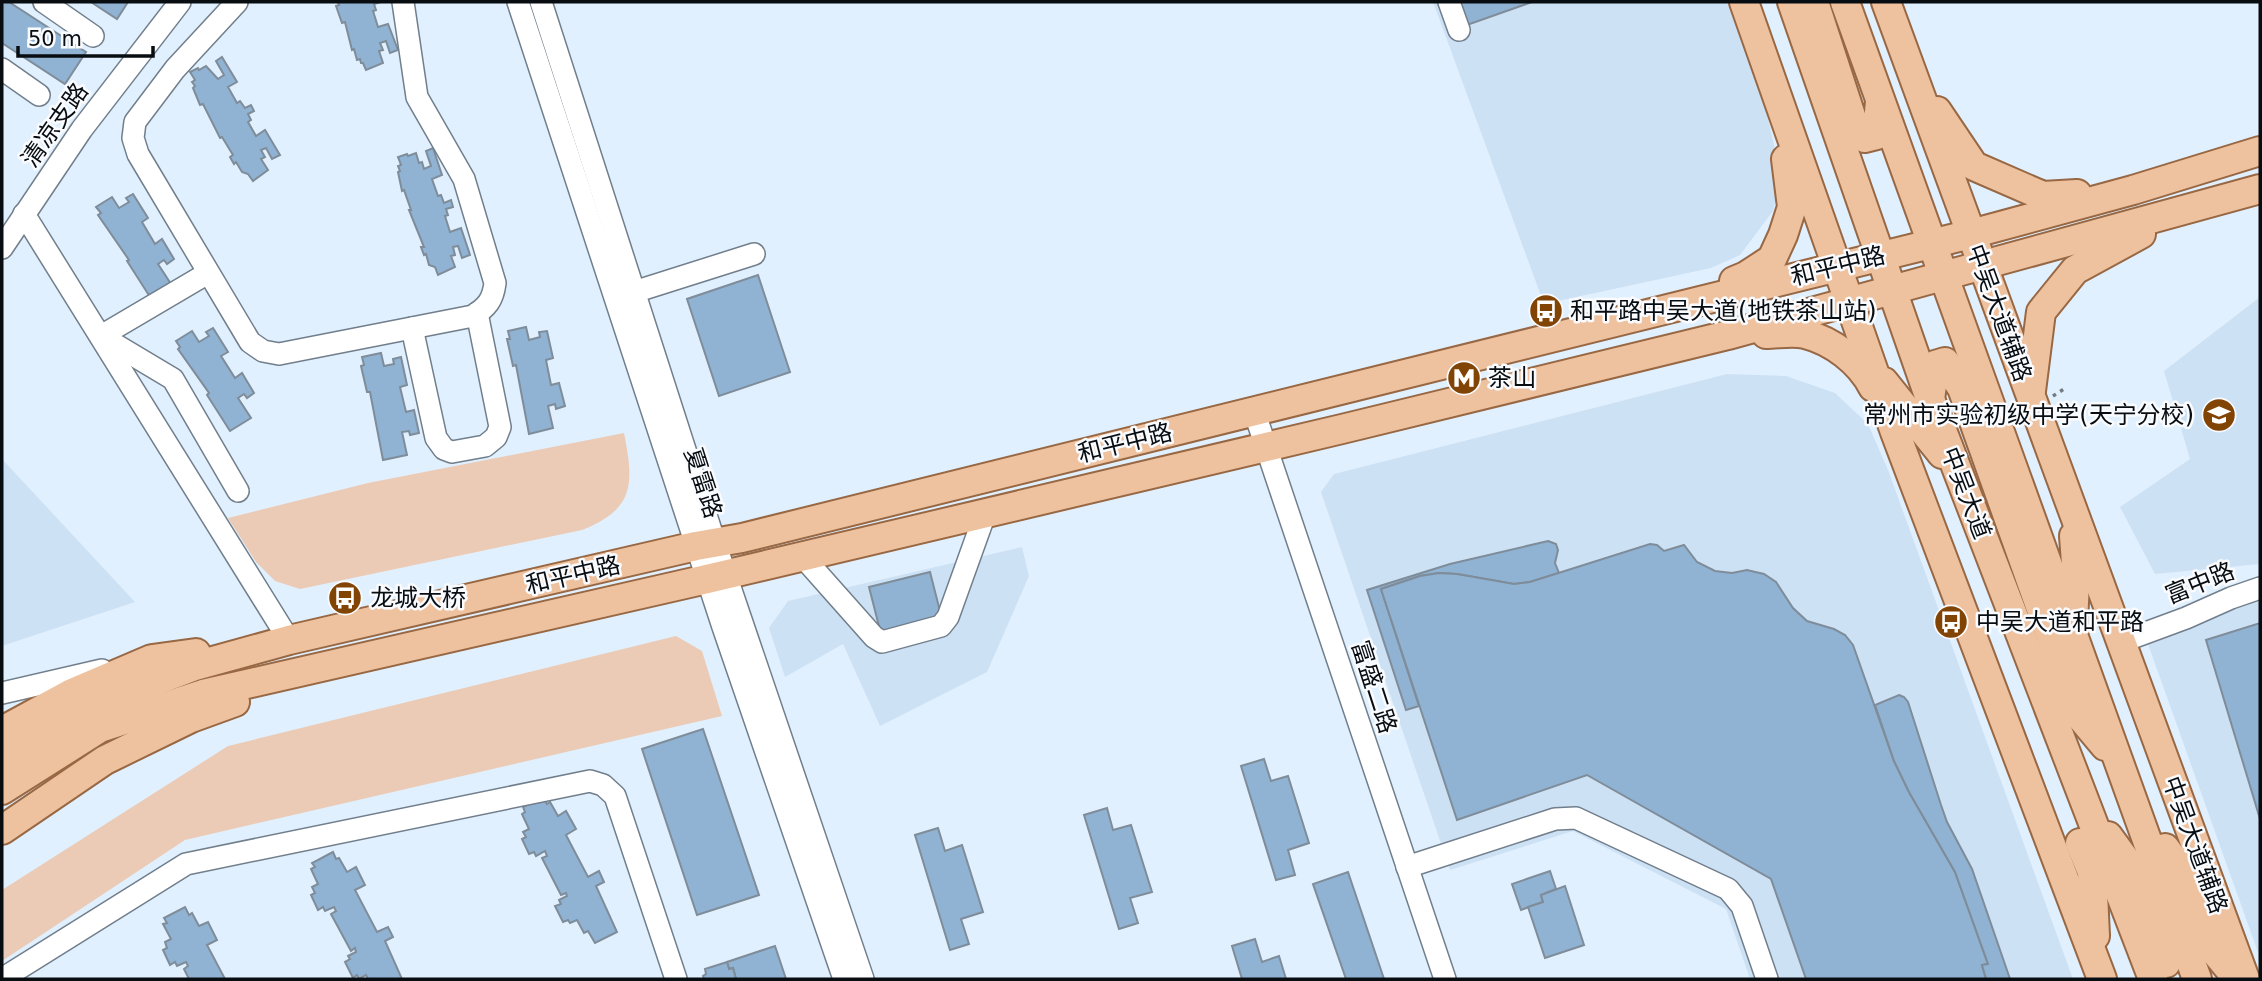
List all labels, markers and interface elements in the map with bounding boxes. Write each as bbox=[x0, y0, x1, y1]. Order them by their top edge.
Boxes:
scale bar bbox=[18, 14, 152, 58]
text: 50 m bbox=[28, 27, 82, 51]
street label: 清凉支路 bbox=[16, 78, 94, 172]
street label: 和平中路 bbox=[1788, 241, 1888, 291]
street label: 中吴大道辅路 bbox=[1961, 241, 2037, 385]
bus stop icon: 和平路中吴大道(地铁茶山站) bbox=[1527, 292, 1565, 330]
place label: 和平路中吴大道(地铁茶山站) bbox=[1570, 297, 1877, 325]
metro station icon: 茶山 bbox=[1445, 359, 1483, 397]
place label: 茶山 bbox=[1488, 364, 1536, 392]
school or university icon: 常州市实验初级中学(天宁分校) bbox=[2200, 396, 2238, 434]
place label: 常州市实验初级中学(天宁分校) bbox=[1863, 401, 2194, 429]
street label: 和平中路 bbox=[1075, 418, 1175, 468]
street label: 中吴大道 bbox=[1936, 443, 1996, 543]
street label: 夏雷路 bbox=[679, 444, 727, 522]
street label: 和平中路 bbox=[523, 551, 623, 599]
street label: 富中路 bbox=[2161, 557, 2239, 609]
bus stop icon: 龙城大桥 bbox=[326, 579, 364, 617]
place label: 龙城大桥 bbox=[370, 584, 466, 612]
bus stop icon: 中吴大道和平路 bbox=[1932, 603, 1970, 641]
place label: 中吴大道和平路 bbox=[1976, 608, 2144, 636]
street label: 富盛二路 bbox=[1346, 637, 1402, 737]
street label: 中吴大道辅路 bbox=[2157, 773, 2233, 917]

